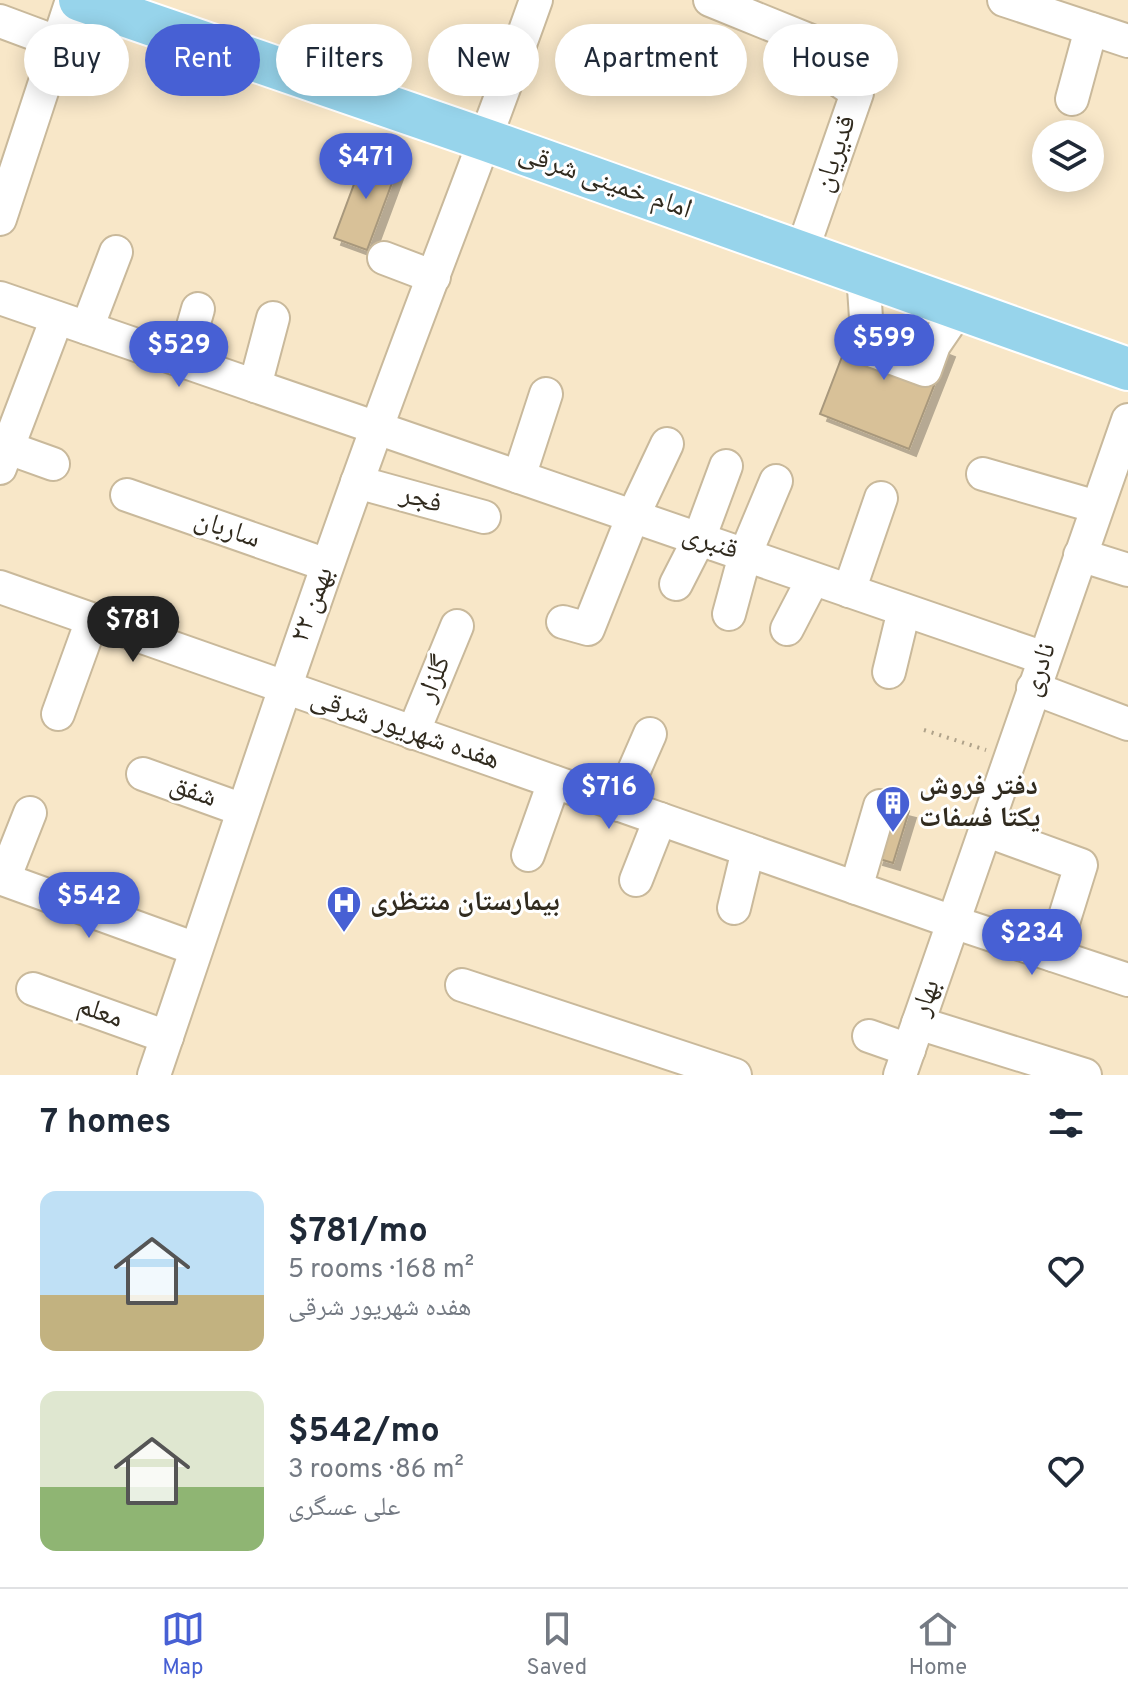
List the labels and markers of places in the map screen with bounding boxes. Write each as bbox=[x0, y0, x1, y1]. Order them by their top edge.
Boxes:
pin: $471 bbox=[319, 133, 413, 201]
pin: $599 bbox=[837, 314, 931, 382]
pin: $529 bbox=[132, 321, 226, 389]
pin: $781 bbox=[86, 596, 180, 664]
pin: $716 bbox=[562, 763, 656, 831]
place label: دفتر فروش یکتا فسفات bbox=[919, 769, 1040, 837]
building icon: دفتر فروش یکتا فسفات bbox=[874, 784, 912, 834]
pin: $542 bbox=[42, 872, 136, 940]
hospital icon: بیمارستان منتظری bbox=[325, 884, 363, 934]
place label: بیمارستان منتظری bbox=[370, 885, 560, 921]
pin: $234 bbox=[985, 909, 1079, 977]

